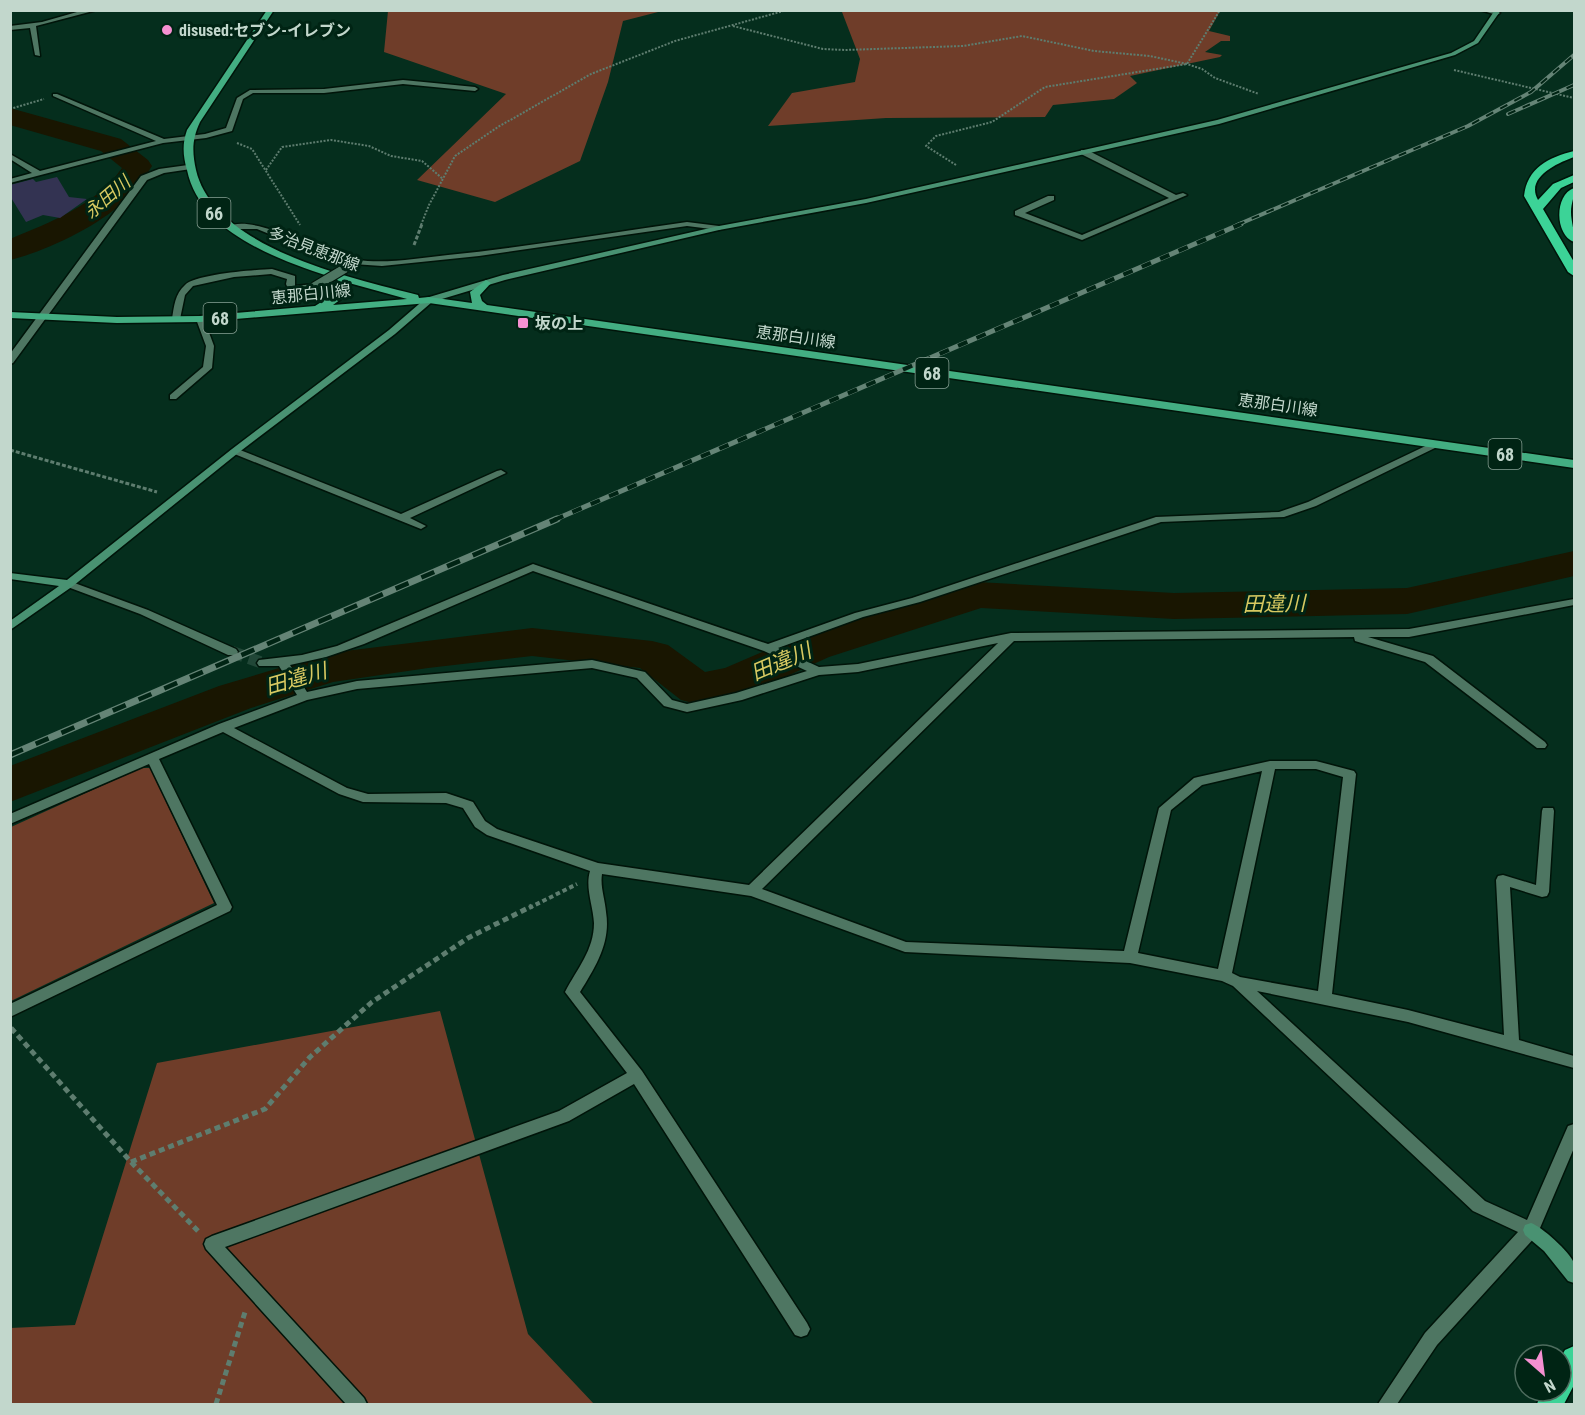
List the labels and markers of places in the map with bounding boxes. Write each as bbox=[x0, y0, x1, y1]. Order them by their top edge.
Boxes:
place label: disused:セブン-イレブン bbox=[179, 21, 351, 40]
marker: disused:セブン-イレブン bbox=[160, 23, 174, 37]
place label: 坂の上 bbox=[535, 314, 583, 333]
marker: 坂の上 bbox=[516, 316, 530, 330]

